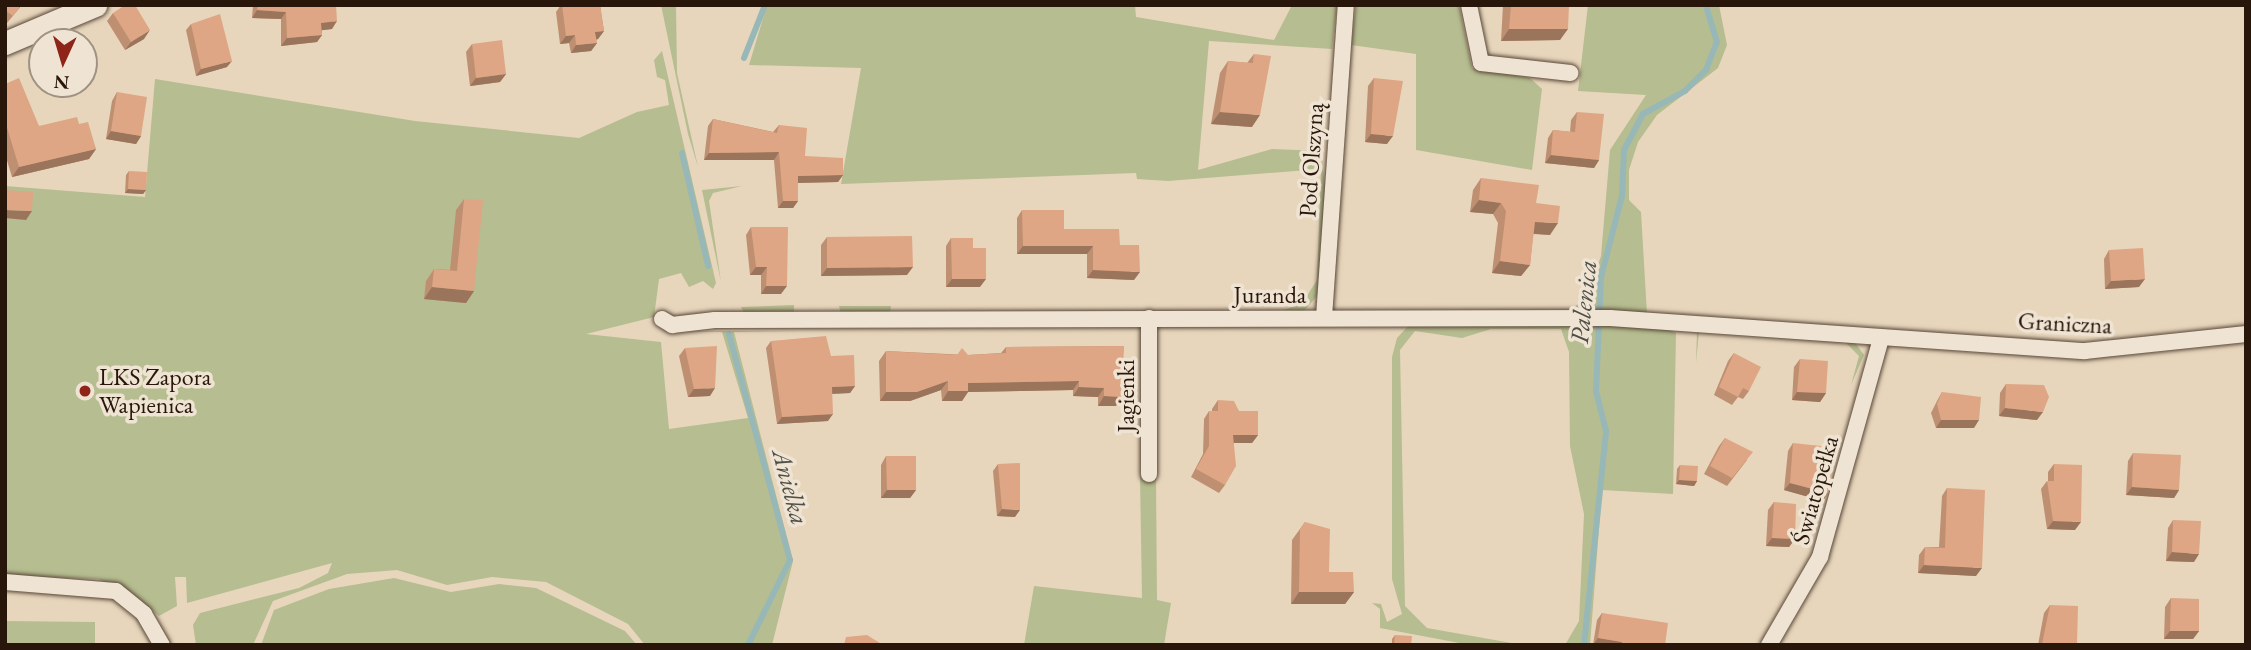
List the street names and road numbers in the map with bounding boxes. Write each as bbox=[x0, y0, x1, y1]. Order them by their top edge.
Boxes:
street label: Pod Olszyną bbox=[1293, 102, 1329, 218]
street label: Juranda bbox=[1234, 281, 1306, 309]
street label: Graniczna bbox=[2017, 306, 2113, 340]
street label: Jagienki bbox=[1112, 359, 1140, 433]
street label: Światopełka bbox=[1786, 432, 1844, 548]

